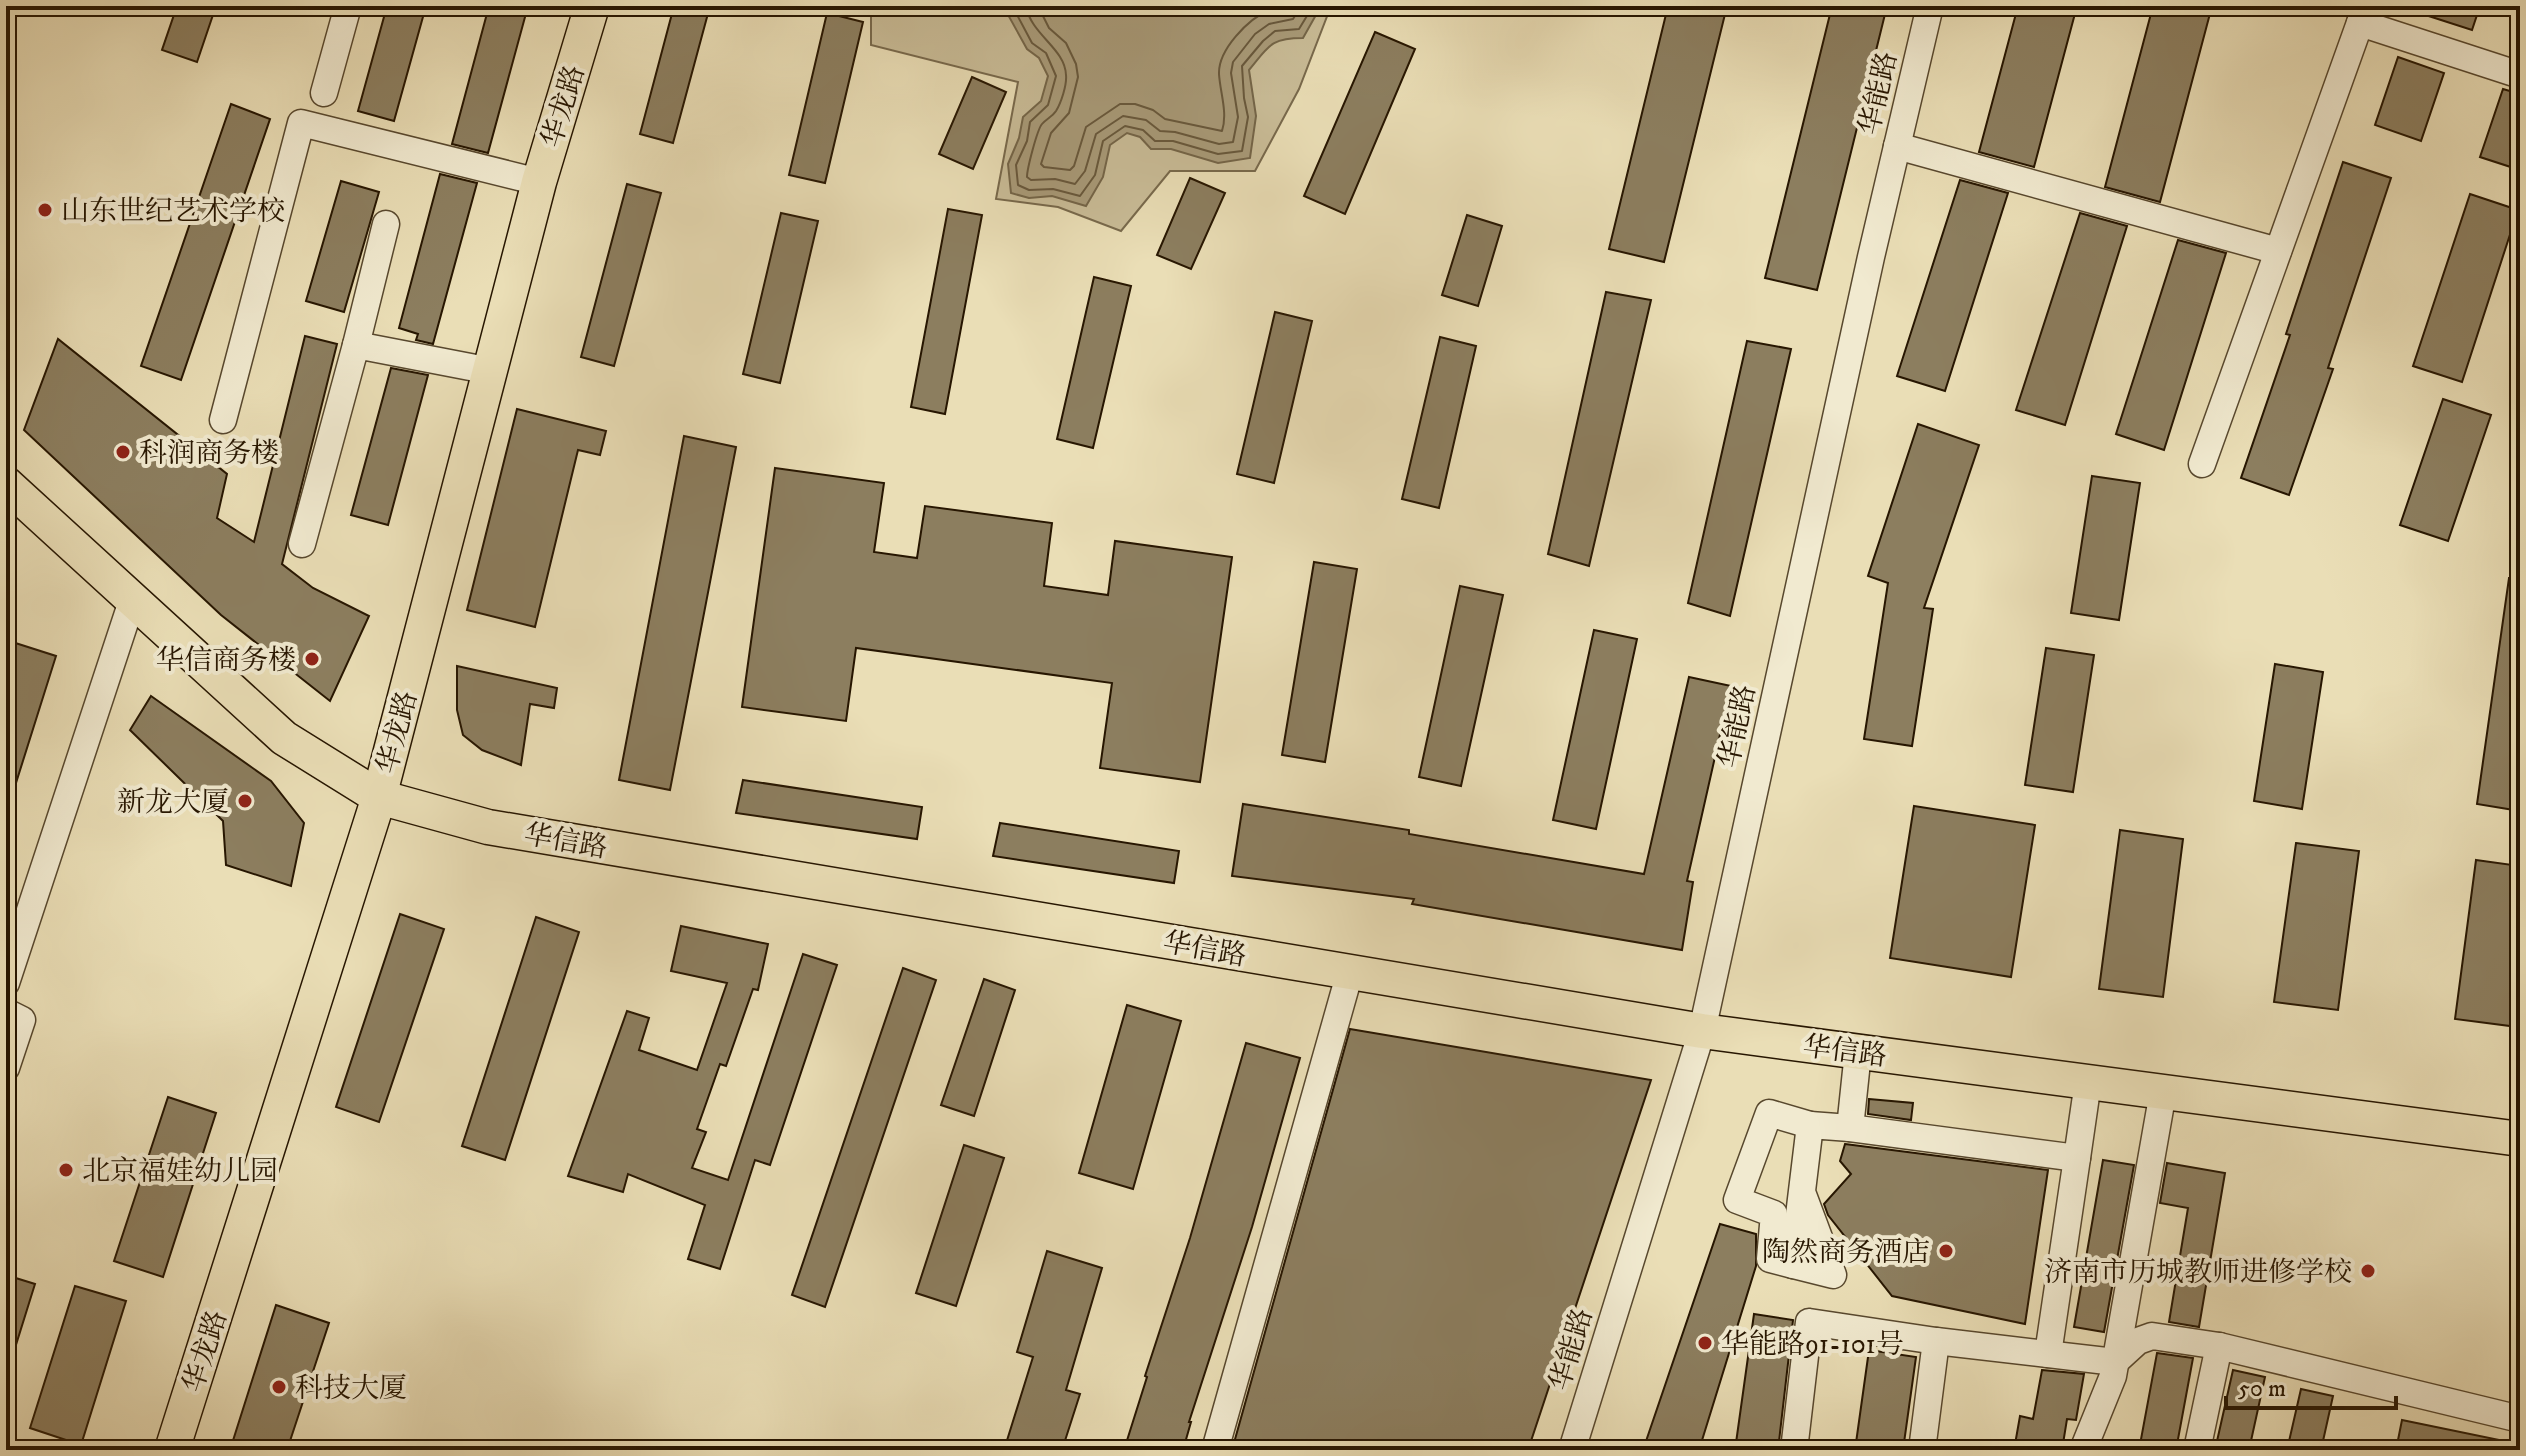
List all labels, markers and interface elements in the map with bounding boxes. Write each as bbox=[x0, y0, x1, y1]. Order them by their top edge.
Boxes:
street label: 华能路 bbox=[1852, 48, 1905, 138]
street label: 华龙路 bbox=[534, 61, 592, 152]
place label: 山东世纪艺术学校 bbox=[61, 194, 285, 229]
marker: 山东世纪艺术学校 bbox=[36, 201, 54, 219]
place label: 科润商务楼 bbox=[139, 436, 279, 471]
marker: 科润商务楼 bbox=[114, 443, 132, 461]
place label: 华信商务楼 bbox=[156, 643, 296, 678]
marker: 华信商务楼 bbox=[303, 650, 321, 668]
street label: 华能路 bbox=[1712, 682, 1763, 771]
street label: 华龙路 bbox=[370, 687, 425, 777]
place label: 新龙大厦 bbox=[117, 785, 229, 820]
marker: 新龙大厦 bbox=[236, 792, 254, 810]
street label: 华信路 bbox=[521, 817, 610, 866]
street label: 华信路 bbox=[1160, 925, 1249, 974]
street label: 华信路 bbox=[1801, 1029, 1889, 1074]
place label: 北京福娃幼儿园 bbox=[82, 1154, 278, 1189]
marker: 北京福娃幼儿园 bbox=[57, 1161, 75, 1179]
place label: 陶然商务酒店 bbox=[1762, 1235, 1930, 1270]
marker: 陶然商务酒店 bbox=[1937, 1242, 1955, 1260]
place label: 济南市历城教师进修学校 bbox=[2044, 1255, 2352, 1290]
marker: 济南市历城教师进修学校 bbox=[2359, 1262, 2377, 1280]
street label: 华能路 bbox=[1542, 1304, 1600, 1395]
street label: 华龙路 bbox=[176, 1306, 235, 1397]
place label: 华能路91-101号 bbox=[1721, 1327, 1904, 1362]
marker: 华能路91-101号 bbox=[1696, 1334, 1714, 1352]
scale bar bbox=[2226, 1360, 2396, 1410]
place label: 科技大厦 bbox=[295, 1371, 407, 1406]
text: 50 m bbox=[2238, 1374, 2286, 1404]
marker: 科技大厦 bbox=[270, 1378, 288, 1396]

